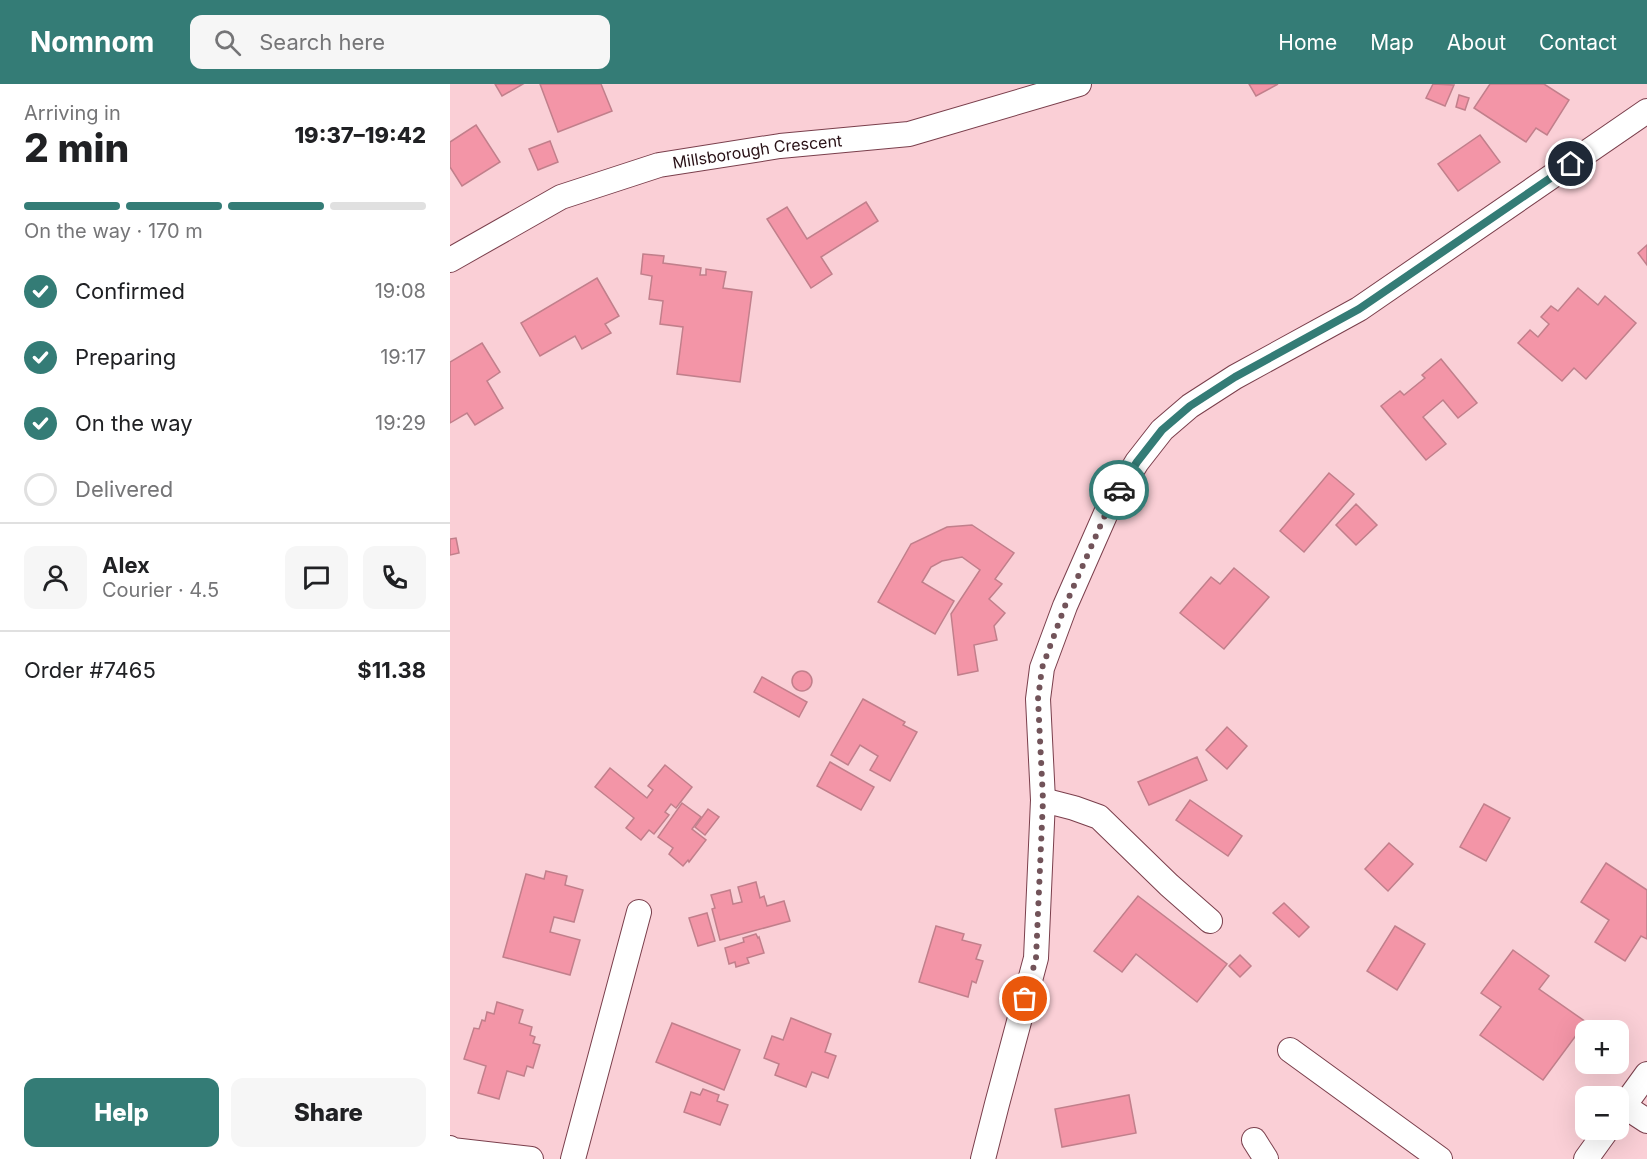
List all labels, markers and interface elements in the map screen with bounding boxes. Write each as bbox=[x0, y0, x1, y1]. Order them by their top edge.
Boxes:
search box bbox=[190, 15, 610, 69]
text: Nomnom bbox=[30, 25, 154, 59]
icon: search bbox=[211, 26, 244, 59]
text: Search here bbox=[259, 29, 385, 55]
text: Home bbox=[1278, 30, 1337, 55]
text: Map bbox=[1370, 30, 1414, 55]
text: About bbox=[1447, 30, 1506, 55]
text: Contact bbox=[1539, 30, 1617, 55]
text: Arriving in bbox=[24, 101, 121, 125]
text: 19:37–19:42 bbox=[294, 122, 426, 148]
text: 2 min bbox=[24, 124, 129, 171]
street label: Millsborough Crescent bbox=[671, 130, 843, 173]
pin bbox=[1545, 138, 1596, 189]
icon: home bbox=[1554, 147, 1587, 180]
text: On the way · 170 m bbox=[24, 219, 203, 243]
icon: check bbox=[24, 275, 57, 308]
text: Confirmed bbox=[75, 278, 185, 304]
text: 19:08 bbox=[375, 279, 426, 303]
icon: check bbox=[24, 341, 57, 374]
text: Preparing bbox=[75, 344, 176, 370]
text: 19:17 bbox=[380, 345, 426, 369]
icon: check bbox=[24, 407, 57, 440]
text: On the way bbox=[75, 410, 193, 436]
text: 19:29 bbox=[375, 411, 426, 435]
courier bbox=[1089, 460, 1149, 520]
icon: car bbox=[1103, 474, 1136, 507]
text: Delivered bbox=[75, 476, 173, 502]
button: person bbox=[24, 546, 87, 609]
button: chat bbox=[285, 546, 348, 609]
button: phone bbox=[363, 546, 426, 609]
text: Alex bbox=[102, 552, 150, 578]
text: Courier · 4.5 bbox=[102, 578, 219, 602]
text: Order #7465 bbox=[24, 657, 156, 683]
text: $11.38 bbox=[357, 657, 426, 683]
pin bbox=[999, 973, 1050, 1024]
icon: bag bbox=[1008, 982, 1041, 1015]
map controls bbox=[1575, 1020, 1629, 1140]
button: + bbox=[1575, 1020, 1629, 1074]
button: Help bbox=[24, 1078, 219, 1147]
button: Share bbox=[231, 1078, 426, 1147]
button: − bbox=[1575, 1086, 1629, 1140]

